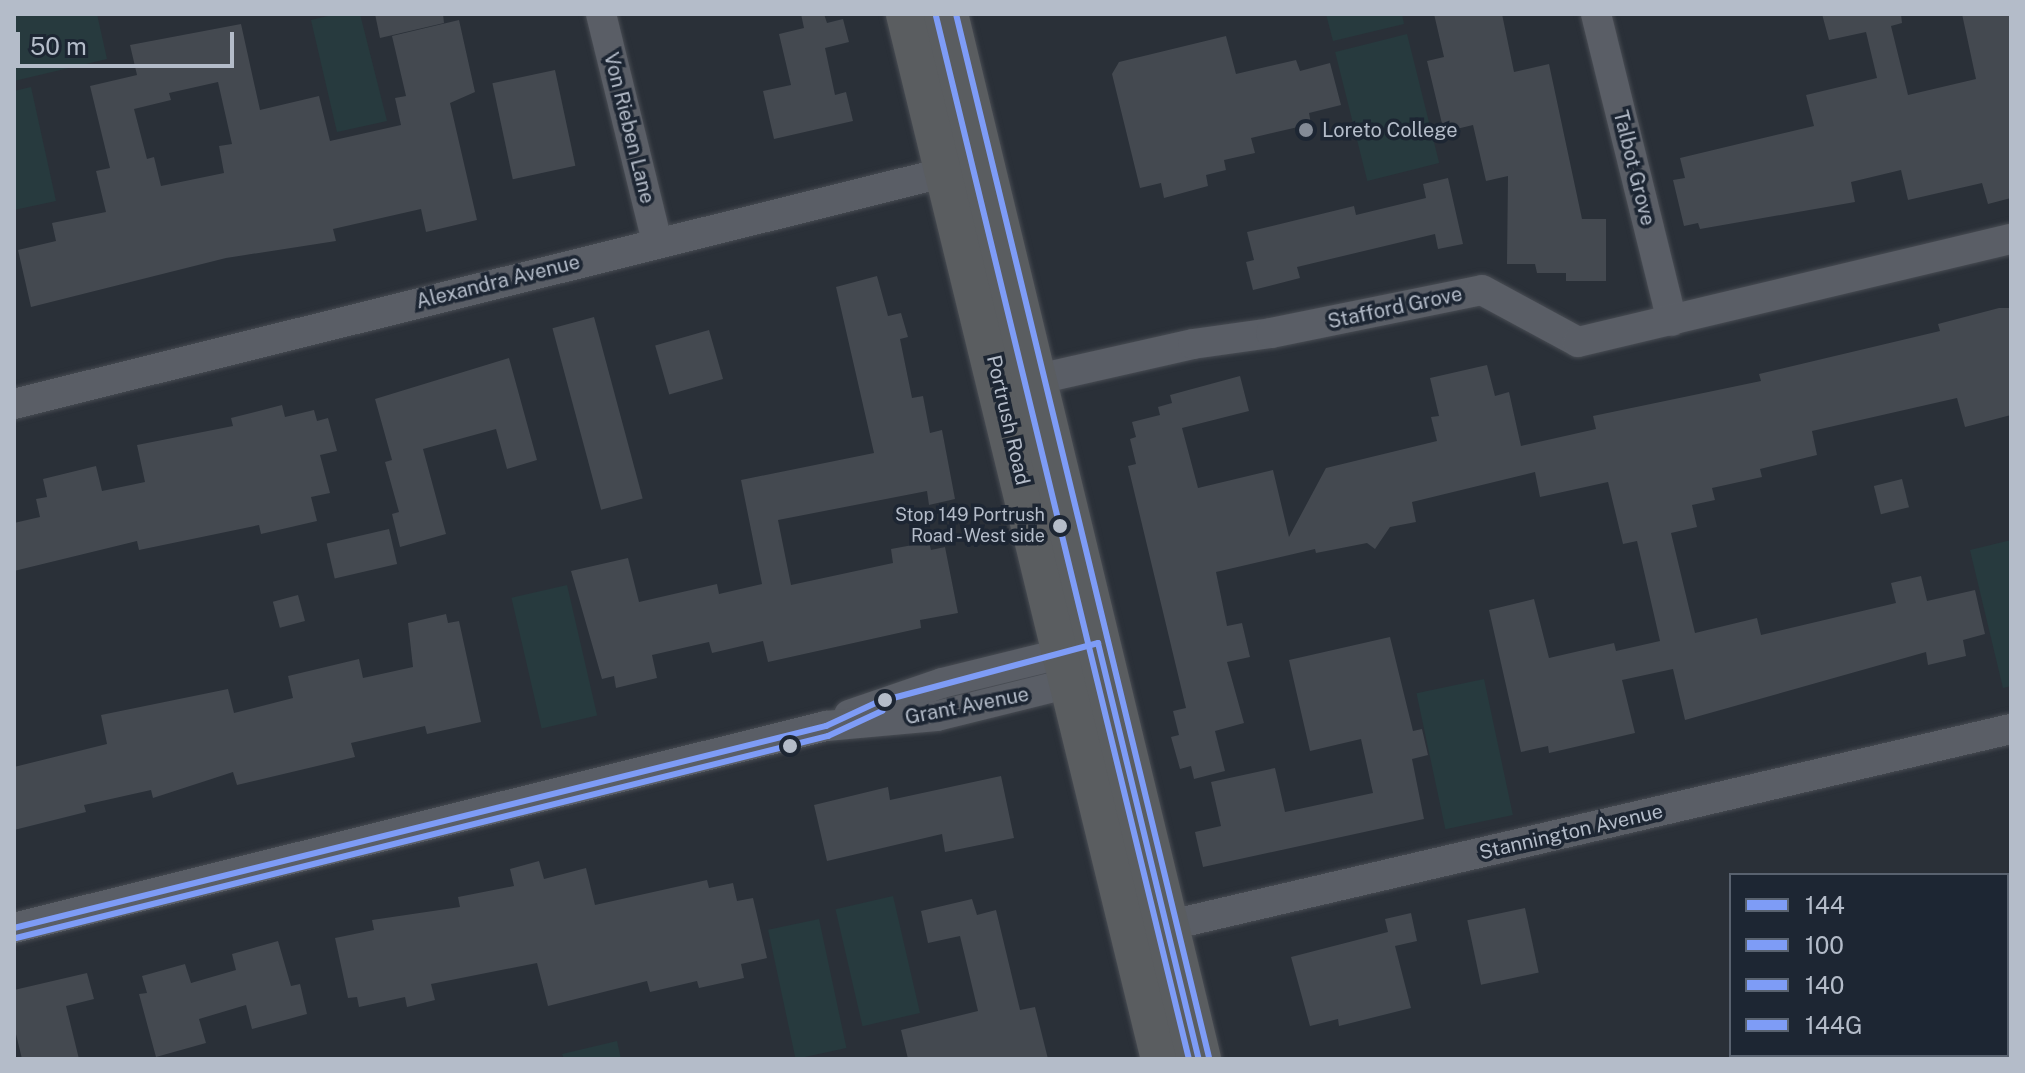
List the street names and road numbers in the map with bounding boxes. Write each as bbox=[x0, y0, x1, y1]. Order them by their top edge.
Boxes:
street label: Von Rieben Lane bbox=[599, 50, 659, 206]
street label: Talbot Grove bbox=[1608, 108, 1660, 228]
street label: Alexandra Avenue bbox=[414, 250, 582, 314]
street label: Stafford Grove bbox=[1325, 282, 1465, 334]
street label: Portrush Road bbox=[981, 353, 1035, 487]
street label: Grant Avenue bbox=[903, 682, 1031, 730]
street label: Stannington Avenue bbox=[1477, 799, 1665, 865]

